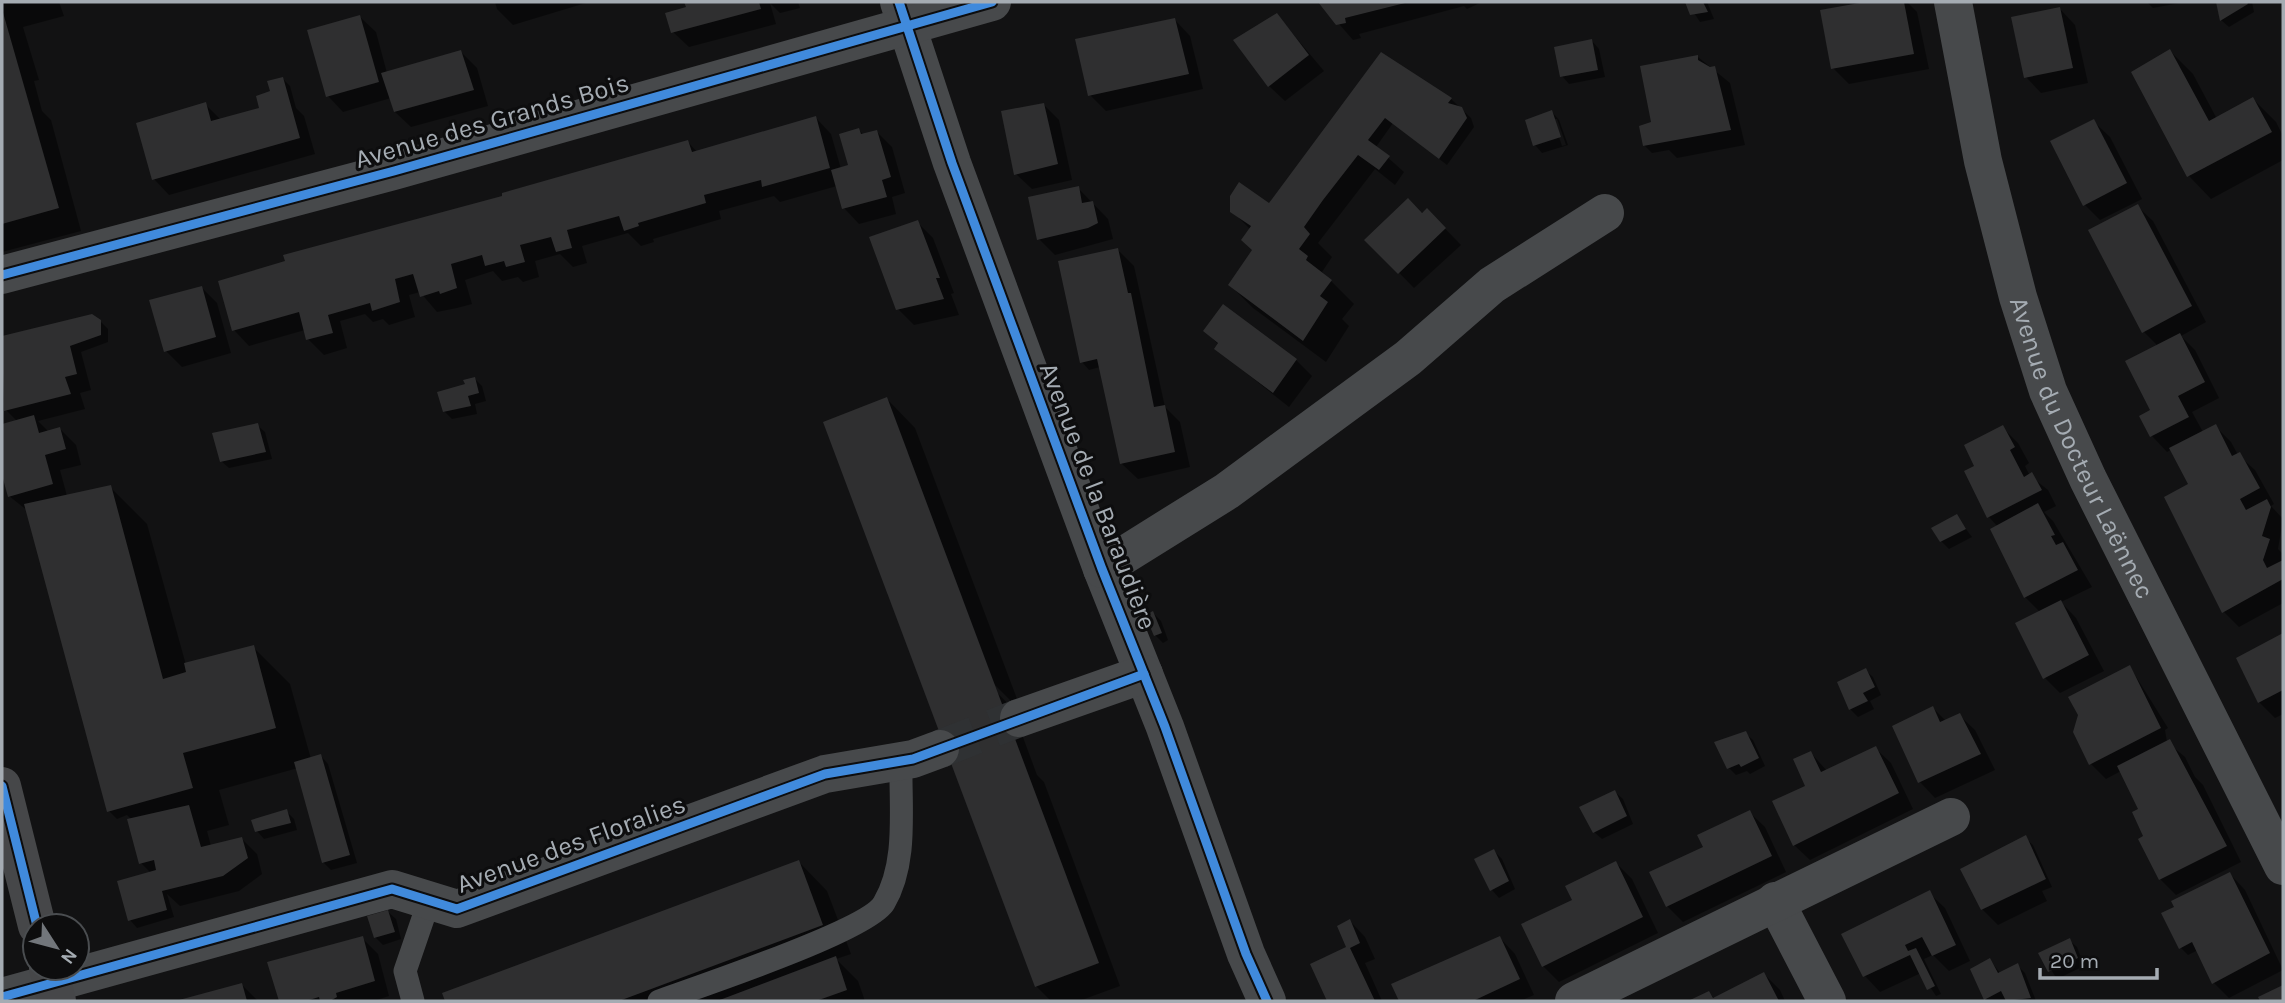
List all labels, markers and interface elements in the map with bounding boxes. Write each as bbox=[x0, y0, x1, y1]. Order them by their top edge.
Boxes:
street label: Avenue des Grands Bois bbox=[351, 67, 633, 175]
street label: Avenue du Docteur Laënnec bbox=[2003, 293, 2161, 604]
street label: Avenue de la Baraudière bbox=[1033, 358, 1163, 634]
street label: Avenue des Floralies bbox=[452, 788, 690, 900]
north arrow bbox=[21, 912, 91, 982]
scale bar bbox=[2040, 936, 2157, 980]
text: N bbox=[56, 944, 82, 968]
text: 20 m bbox=[2050, 949, 2099, 973]

